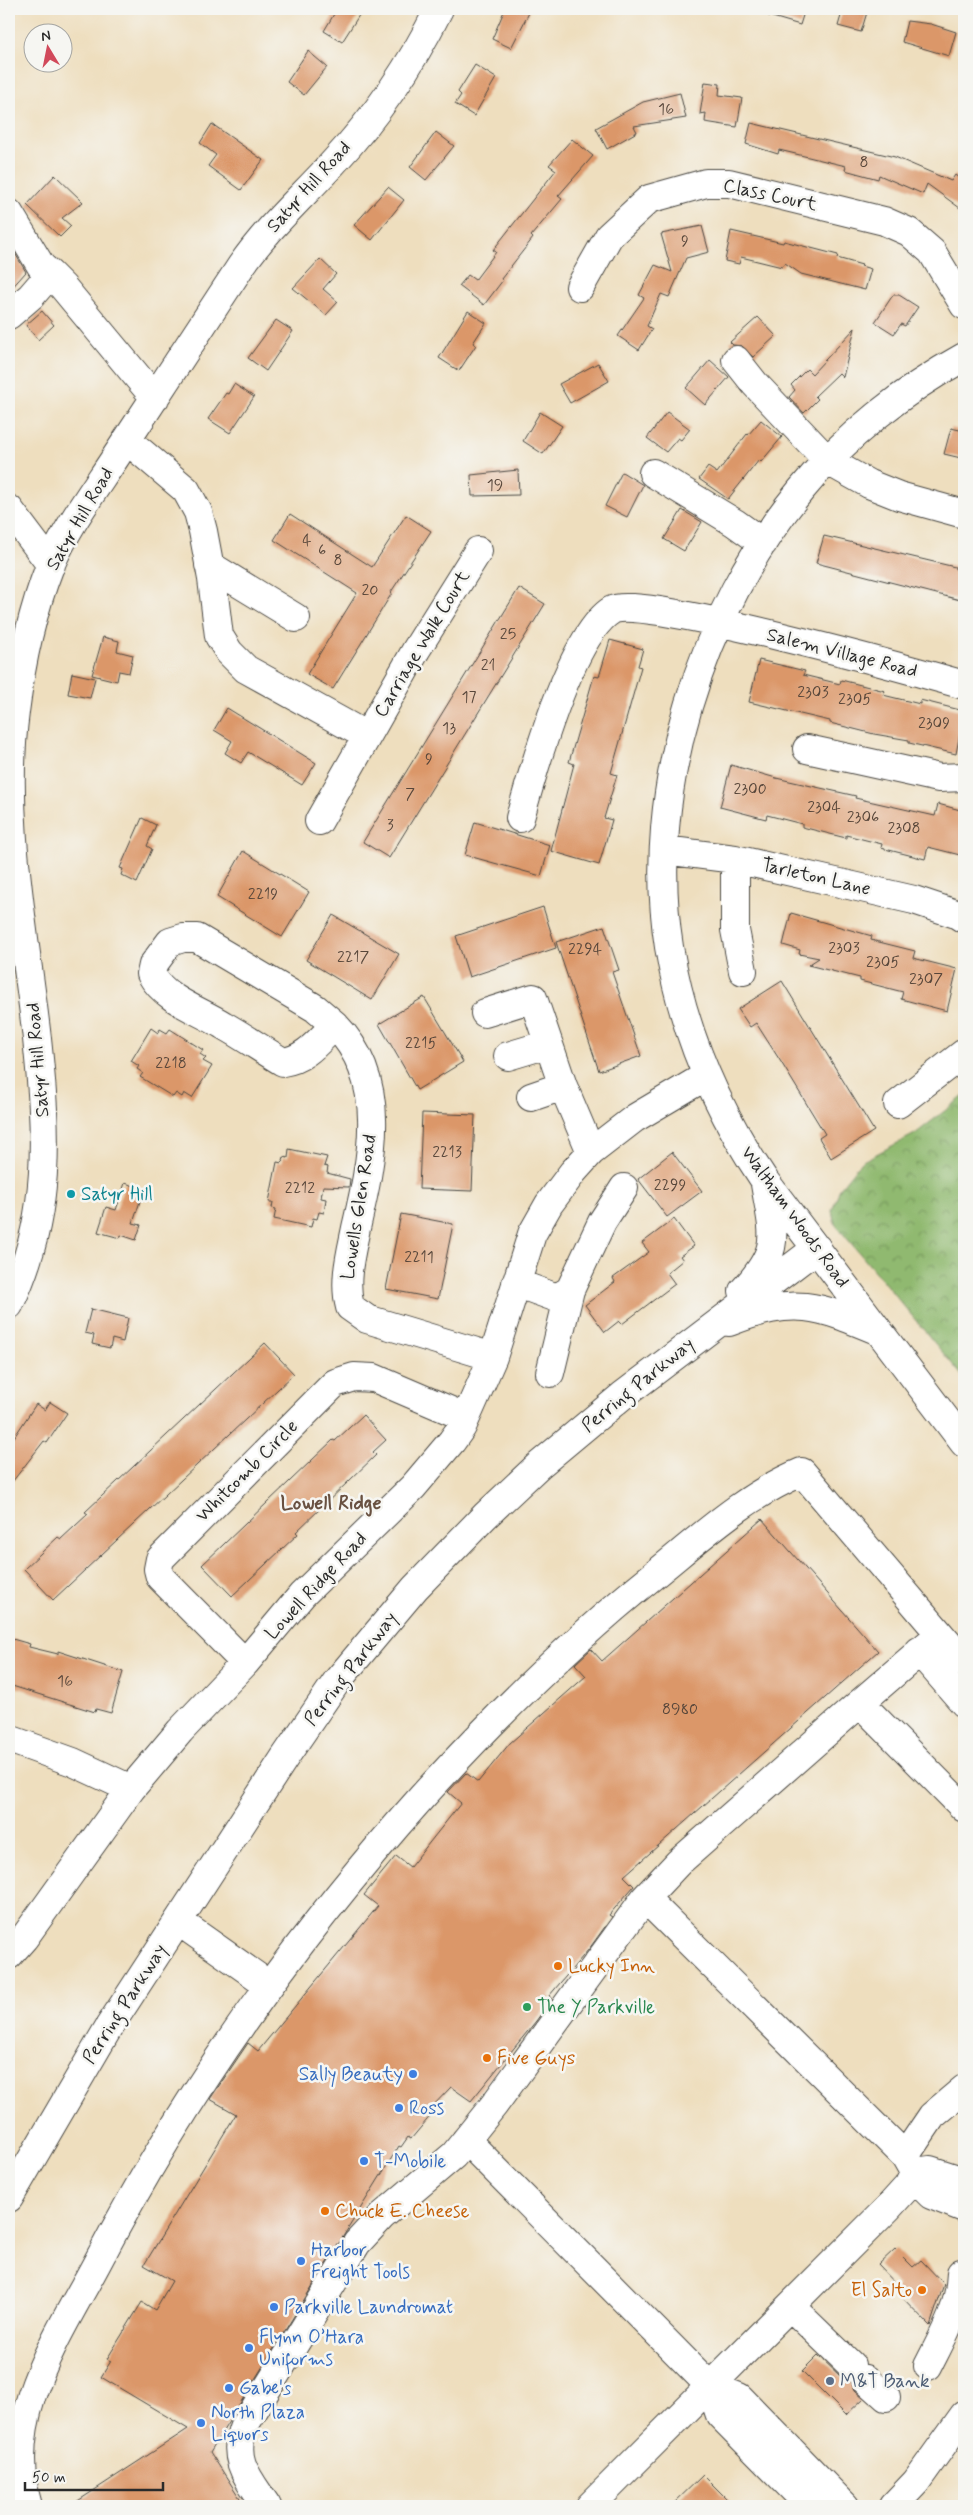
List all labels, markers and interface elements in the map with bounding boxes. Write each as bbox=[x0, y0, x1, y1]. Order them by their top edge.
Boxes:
north arrow bbox=[22, 22, 72, 72]
text: N bbox=[40, 27, 52, 46]
house number: 16 bbox=[658, 99, 674, 120]
street label: Satyr Hill Road bbox=[261, 136, 357, 238]
house number: 8 bbox=[859, 152, 869, 173]
street label: Class Court bbox=[721, 173, 819, 217]
house number: 9 bbox=[681, 231, 689, 252]
street label: Satyr Hill Road bbox=[40, 463, 120, 575]
house number: 19 bbox=[487, 475, 503, 496]
house number: 4 bbox=[302, 530, 312, 551]
house number: 6 bbox=[318, 540, 326, 561]
house number: 8 bbox=[333, 550, 343, 571]
street label: Carriage Walk Court bbox=[368, 566, 477, 723]
house number: 20 bbox=[362, 580, 379, 601]
street label: Salem Village Road bbox=[764, 622, 920, 685]
house number: 25 bbox=[500, 624, 516, 645]
house number: 21 bbox=[481, 655, 495, 676]
house number: 2303 bbox=[797, 682, 829, 703]
house number: 17 bbox=[461, 687, 477, 708]
house number: 2305 bbox=[838, 689, 872, 710]
house number: 2309 bbox=[918, 713, 950, 734]
house number: 13 bbox=[442, 718, 456, 739]
house number: 9 bbox=[425, 749, 433, 770]
house number: 2300 bbox=[733, 779, 767, 800]
house number: 7 bbox=[405, 784, 415, 805]
house number: 2304 bbox=[807, 797, 841, 818]
house number: 2306 bbox=[847, 807, 879, 828]
house number: 3 bbox=[386, 815, 394, 836]
house number: 2308 bbox=[887, 818, 921, 839]
street label: Tarleton Lane bbox=[759, 852, 873, 902]
house number: 2219 bbox=[248, 884, 278, 905]
house number: 2303 bbox=[828, 938, 860, 959]
house number: 2294 bbox=[568, 939, 602, 960]
house number: 2217 bbox=[337, 947, 369, 968]
house number: 2305 bbox=[866, 952, 900, 973]
house number: 2307 bbox=[909, 969, 943, 990]
street label: Satyr Hill Road bbox=[21, 1002, 55, 1118]
house number: 2215 bbox=[405, 1033, 437, 1054]
house number: 2218 bbox=[155, 1053, 187, 1074]
street label: Lowells Glen Road bbox=[335, 1133, 383, 1281]
street label: Waltham Woods Road bbox=[735, 1141, 855, 1293]
house number: 2213 bbox=[432, 1142, 462, 1163]
house number: 2299 bbox=[654, 1175, 686, 1196]
house number: 2212 bbox=[285, 1178, 315, 1199]
place label: Satyr Hill bbox=[81, 1182, 153, 1207]
marker: Satyr Hill bbox=[65, 1188, 77, 1200]
house number: 2211 bbox=[404, 1247, 434, 1268]
street label: Perring Parkway bbox=[576, 1332, 701, 1441]
street label: Whitcomb Circle bbox=[190, 1414, 304, 1528]
district label: Lowell Ridge bbox=[280, 1490, 382, 1517]
street label: Lowell Ridge Road bbox=[259, 1527, 373, 1646]
street label: Perring Parkway bbox=[299, 1607, 406, 1733]
house number: 16 bbox=[57, 1671, 73, 1692]
house number: 8980 bbox=[662, 1699, 698, 1720]
street label: Perring Parkway bbox=[77, 1939, 176, 2070]
place label: Lucky Inn bbox=[568, 1954, 655, 1980]
marker: Lucky Inn bbox=[552, 1960, 564, 1972]
place label: The Y Parkville bbox=[537, 1995, 655, 2020]
marker: The Y Parkville bbox=[521, 2001, 533, 2013]
place label: Five Guys bbox=[497, 2046, 575, 2072]
marker: Five Guys bbox=[481, 2052, 493, 2064]
place label: Sally Beauty bbox=[299, 2062, 403, 2088]
marker: Sally Beauty bbox=[407, 2068, 419, 2080]
place label: Ross bbox=[409, 2096, 444, 2121]
marker: Ross bbox=[393, 2102, 405, 2114]
place label: T-Mobile bbox=[374, 2149, 446, 2174]
marker: T-Mobile bbox=[358, 2155, 370, 2167]
place label: Chuck E. Cheese bbox=[335, 2199, 470, 2224]
marker: Chuck E. Cheese bbox=[319, 2205, 331, 2217]
place label: Harbor Freight Tools bbox=[311, 2238, 410, 2286]
marker: Harbor Freight Tools bbox=[295, 2255, 307, 2267]
place label: El Salto bbox=[851, 2278, 912, 2303]
marker: El Salto bbox=[916, 2284, 928, 2296]
place label: Parkville Laundromat bbox=[284, 2295, 453, 2320]
marker: Parkville Laundromat bbox=[268, 2301, 280, 2313]
place label: Flynn O’Hara Uniforms bbox=[259, 2325, 364, 2375]
marker: Flynn O’Hara Uniforms bbox=[243, 2342, 255, 2354]
place label: M&T Bank bbox=[840, 2369, 930, 2394]
marker: M&T Bank bbox=[824, 2375, 836, 2387]
place label: Gabe's bbox=[239, 2376, 292, 2401]
marker: Gabe's bbox=[223, 2382, 235, 2394]
place label: North Plaza Liquors bbox=[211, 2400, 305, 2447]
marker: North Plaza Liquors bbox=[195, 2417, 207, 2429]
scale bar bbox=[25, 2460, 162, 2492]
text: 50 m bbox=[32, 2468, 66, 2488]

